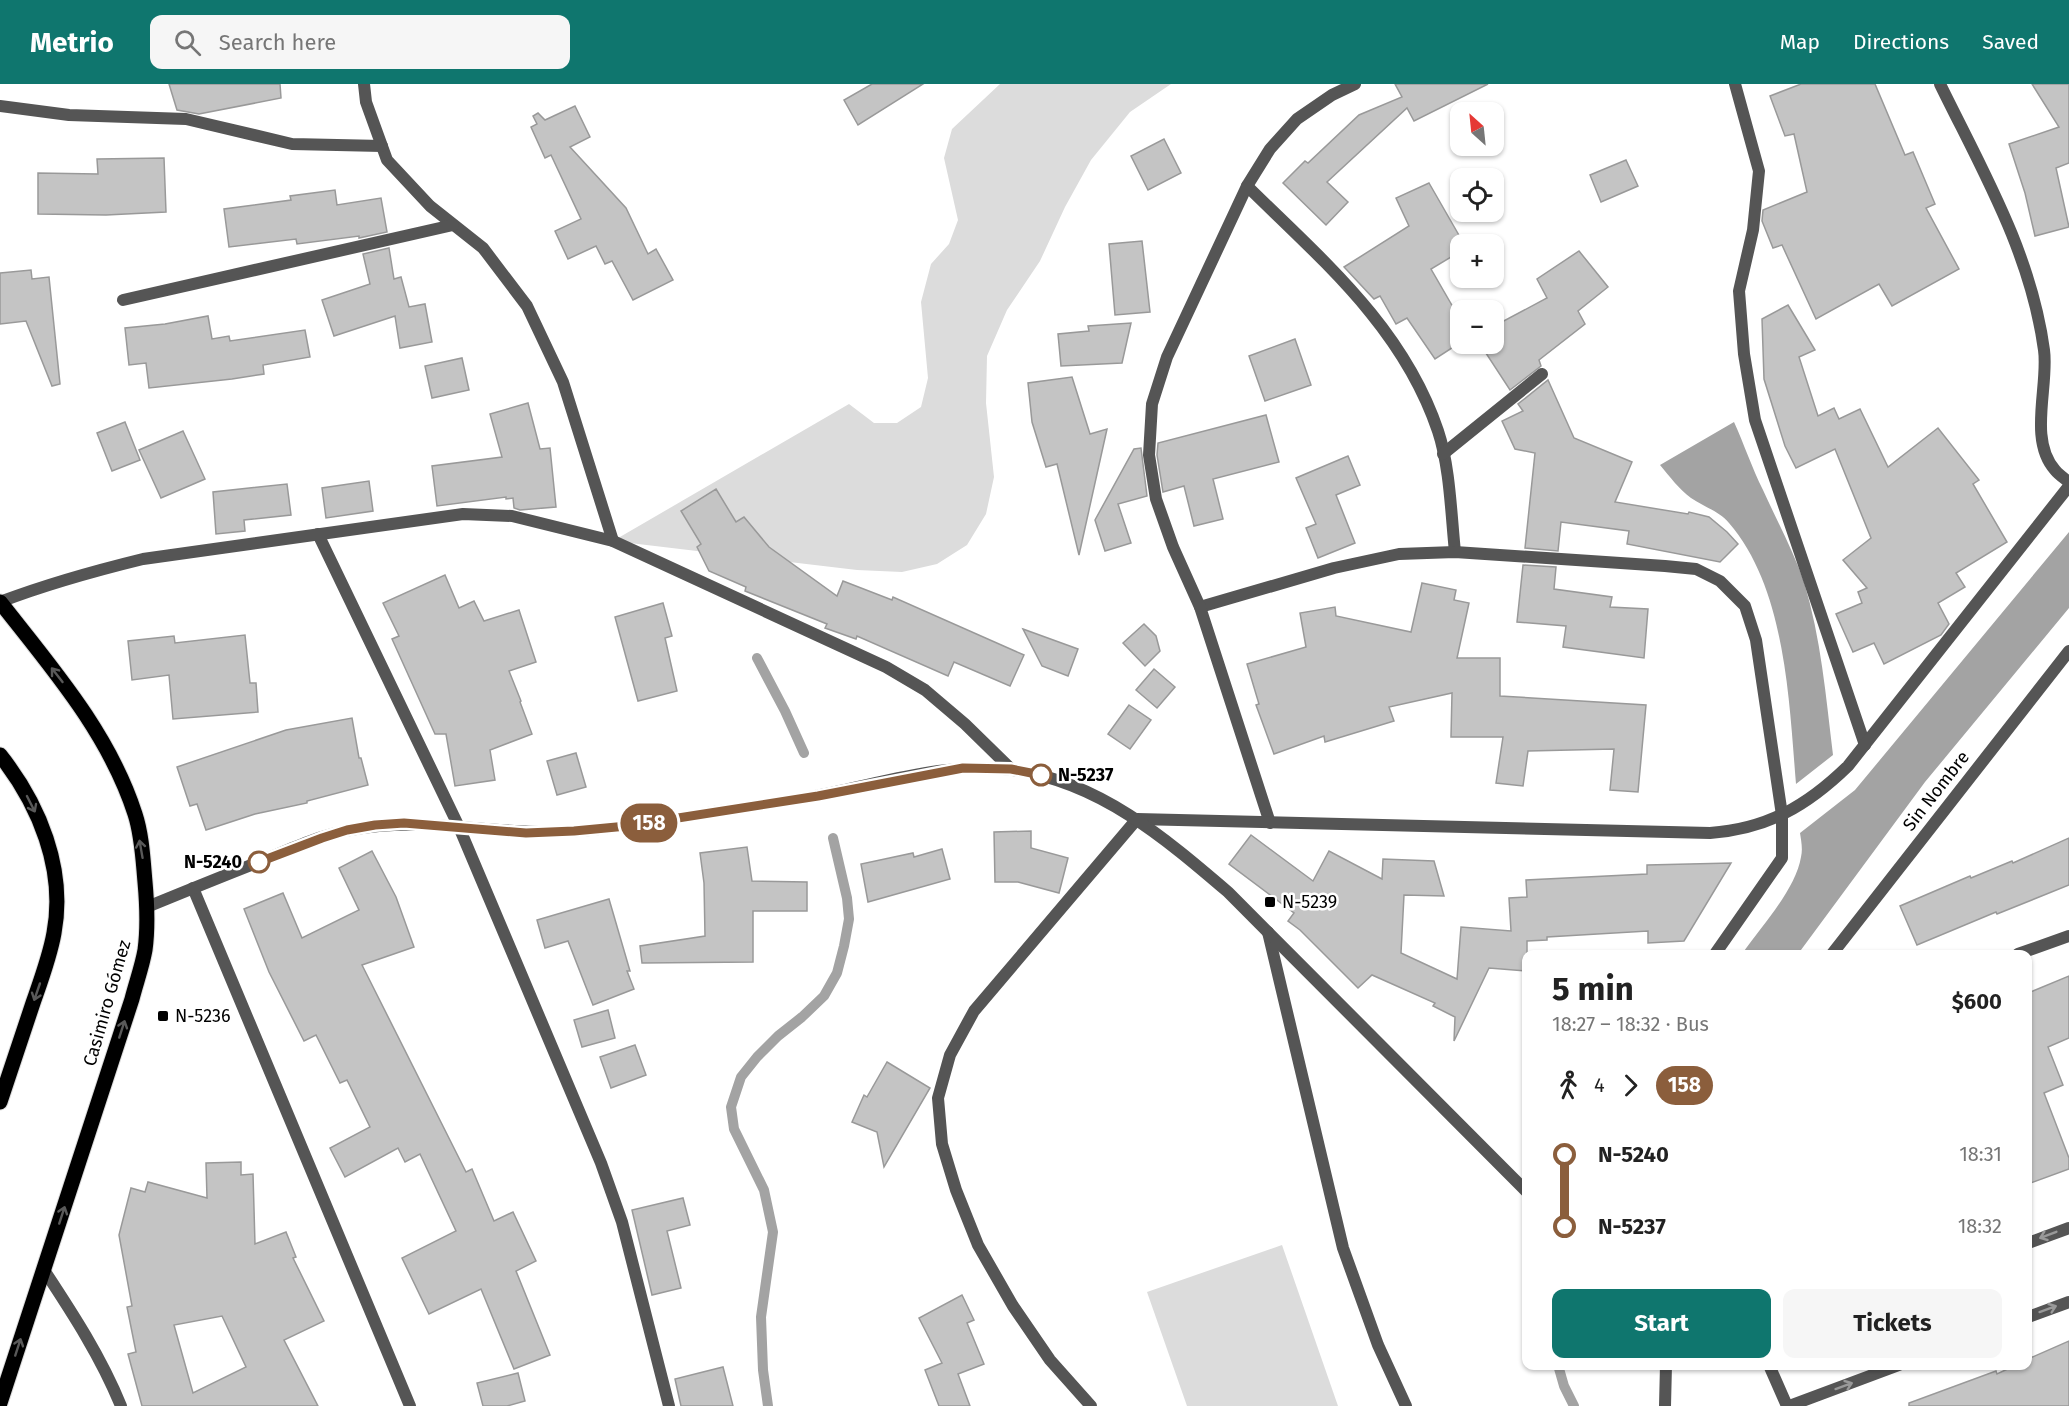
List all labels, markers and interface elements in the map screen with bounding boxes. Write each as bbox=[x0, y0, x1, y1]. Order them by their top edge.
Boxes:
search box bbox=[150, 15, 570, 69]
text: Metrio bbox=[30, 26, 114, 59]
icon: search bbox=[171, 26, 204, 59]
text: Search here bbox=[219, 29, 336, 56]
text: Map bbox=[1780, 29, 1820, 55]
text: Directions bbox=[1853, 29, 1949, 55]
text: Saved bbox=[1982, 29, 2039, 55]
north arrow bbox=[1450, 102, 1504, 156]
map controls bbox=[1450, 102, 1504, 354]
button: locate bbox=[1450, 168, 1504, 222]
button: + bbox=[1450, 234, 1504, 288]
button: − bbox=[1450, 300, 1504, 354]
one-way arrow bbox=[51, 668, 64, 684]
street label: Sin Nombre bbox=[1898, 747, 1974, 835]
marker: N-5237 bbox=[1030, 764, 1052, 786]
place label: N-5237 bbox=[1058, 764, 1114, 786]
one-way arrow bbox=[25, 795, 37, 812]
line badge: 158 bbox=[614, 804, 684, 842]
text: 158 bbox=[632, 810, 666, 836]
one-way arrow bbox=[136, 839, 147, 859]
place label: N-5240 bbox=[184, 851, 242, 873]
marker: N-5240 bbox=[248, 851, 270, 873]
place label: N-5239 bbox=[1282, 891, 1337, 913]
marker: N-5239 bbox=[1263, 895, 1277, 909]
street label: Casimiro Gómez bbox=[79, 937, 136, 1069]
text: 5 min bbox=[1552, 969, 1634, 1009]
one-way arrow bbox=[31, 982, 42, 1001]
text: $600 bbox=[1952, 988, 2002, 1015]
place label: N-5236 bbox=[175, 1005, 231, 1027]
marker: N-5236 bbox=[156, 1009, 170, 1023]
text: 18:27 – 18:32 · Bus bbox=[1552, 1012, 1709, 1036]
one-way arrow bbox=[118, 1020, 129, 1039]
icon: walk bbox=[1552, 1069, 1585, 1102]
icon: forward bbox=[1614, 1069, 1647, 1102]
text: 158 bbox=[1668, 1072, 1701, 1098]
text: 4 bbox=[1594, 1073, 1605, 1097]
text: N-5240 bbox=[1598, 1141, 1669, 1168]
text: 18:31 bbox=[1959, 1142, 2002, 1166]
one-way arrow bbox=[57, 1206, 68, 1225]
text: N-5237 bbox=[1598, 1213, 1666, 1240]
text: 18:32 bbox=[1958, 1214, 2002, 1238]
one-way arrow bbox=[2040, 1231, 2058, 1242]
button: Start bbox=[1552, 1289, 1771, 1358]
button: Tickets bbox=[1783, 1289, 2002, 1358]
one-way arrow bbox=[2039, 1303, 2057, 1314]
one-way arrow bbox=[14, 1338, 25, 1357]
one-way arrow bbox=[1834, 1379, 1853, 1390]

